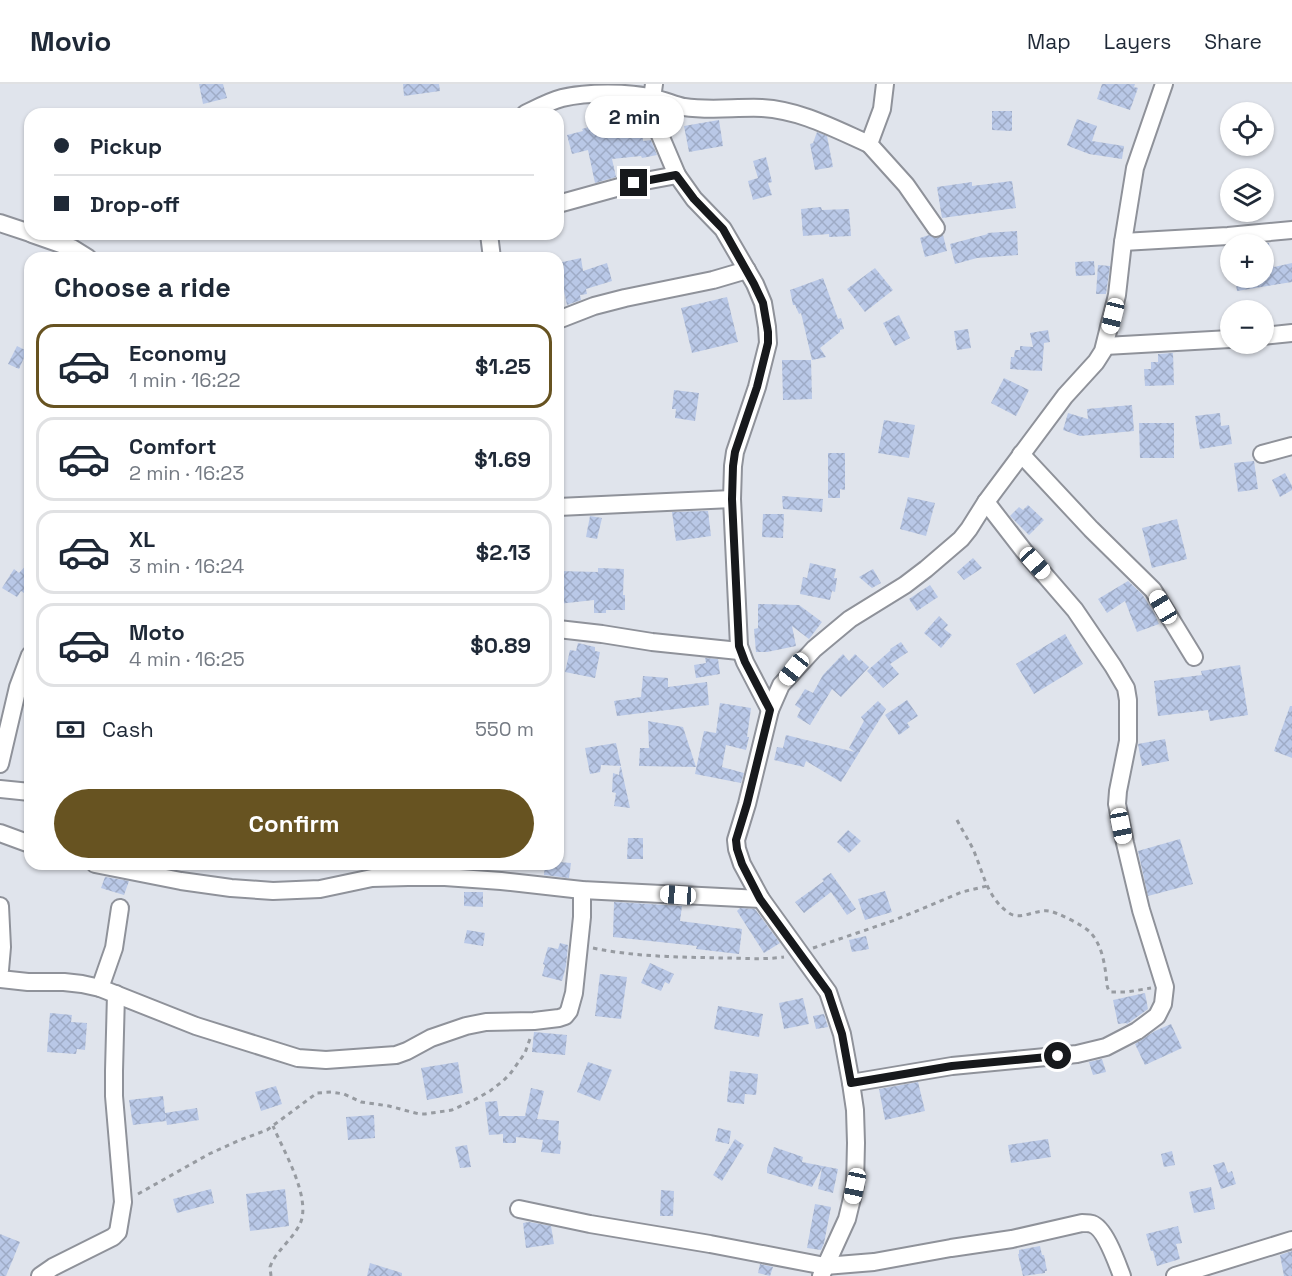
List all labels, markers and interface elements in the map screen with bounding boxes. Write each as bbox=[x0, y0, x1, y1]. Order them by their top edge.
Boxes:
text: Movio bbox=[30, 23, 111, 59]
text: Map bbox=[1027, 28, 1071, 55]
text: Layers bbox=[1104, 28, 1171, 55]
text: Share bbox=[1204, 28, 1262, 55]
callout: 2 min bbox=[584, 96, 684, 138]
map controls bbox=[1220, 102, 1274, 354]
button: locate bbox=[1220, 102, 1274, 156]
text: 2 min bbox=[609, 104, 660, 130]
text: Pickup bbox=[90, 132, 162, 160]
button: layers bbox=[1220, 168, 1274, 222]
route end bbox=[620, 169, 647, 196]
text: Drop-off bbox=[90, 190, 180, 218]
button: + bbox=[1220, 234, 1274, 288]
text: Choose a ride bbox=[54, 270, 231, 305]
car bbox=[1100, 296, 1126, 336]
button: − bbox=[1220, 300, 1274, 354]
icon: car bbox=[57, 339, 111, 393]
text: Economy bbox=[129, 339, 227, 367]
text: $1.25 bbox=[475, 352, 531, 380]
text: 1 min · 16:22 bbox=[129, 367, 241, 393]
icon: car bbox=[57, 432, 111, 486]
text: Comfort bbox=[129, 432, 217, 460]
text: $1.69 bbox=[474, 445, 531, 473]
text: 2 min · 16:23 bbox=[129, 460, 244, 486]
icon: car bbox=[57, 525, 111, 579]
text: XL bbox=[129, 525, 155, 553]
text: $2.13 bbox=[476, 538, 531, 566]
car bbox=[1016, 544, 1054, 582]
text: 3 min · 16:24 bbox=[129, 553, 244, 579]
car bbox=[1146, 587, 1180, 627]
icon: car bbox=[57, 618, 111, 672]
text: Moto bbox=[129, 618, 185, 646]
text: $0.89 bbox=[470, 631, 531, 659]
text: 4 min · 16:25 bbox=[129, 646, 245, 672]
car bbox=[776, 649, 812, 689]
icon: cash bbox=[54, 713, 87, 746]
text: Cash bbox=[102, 715, 154, 743]
text: 550 m bbox=[475, 716, 534, 742]
button: Confirm bbox=[54, 789, 534, 858]
car bbox=[1109, 807, 1133, 845]
car bbox=[659, 885, 697, 905]
route start bbox=[1044, 1042, 1071, 1069]
car bbox=[842, 1167, 868, 1205]

